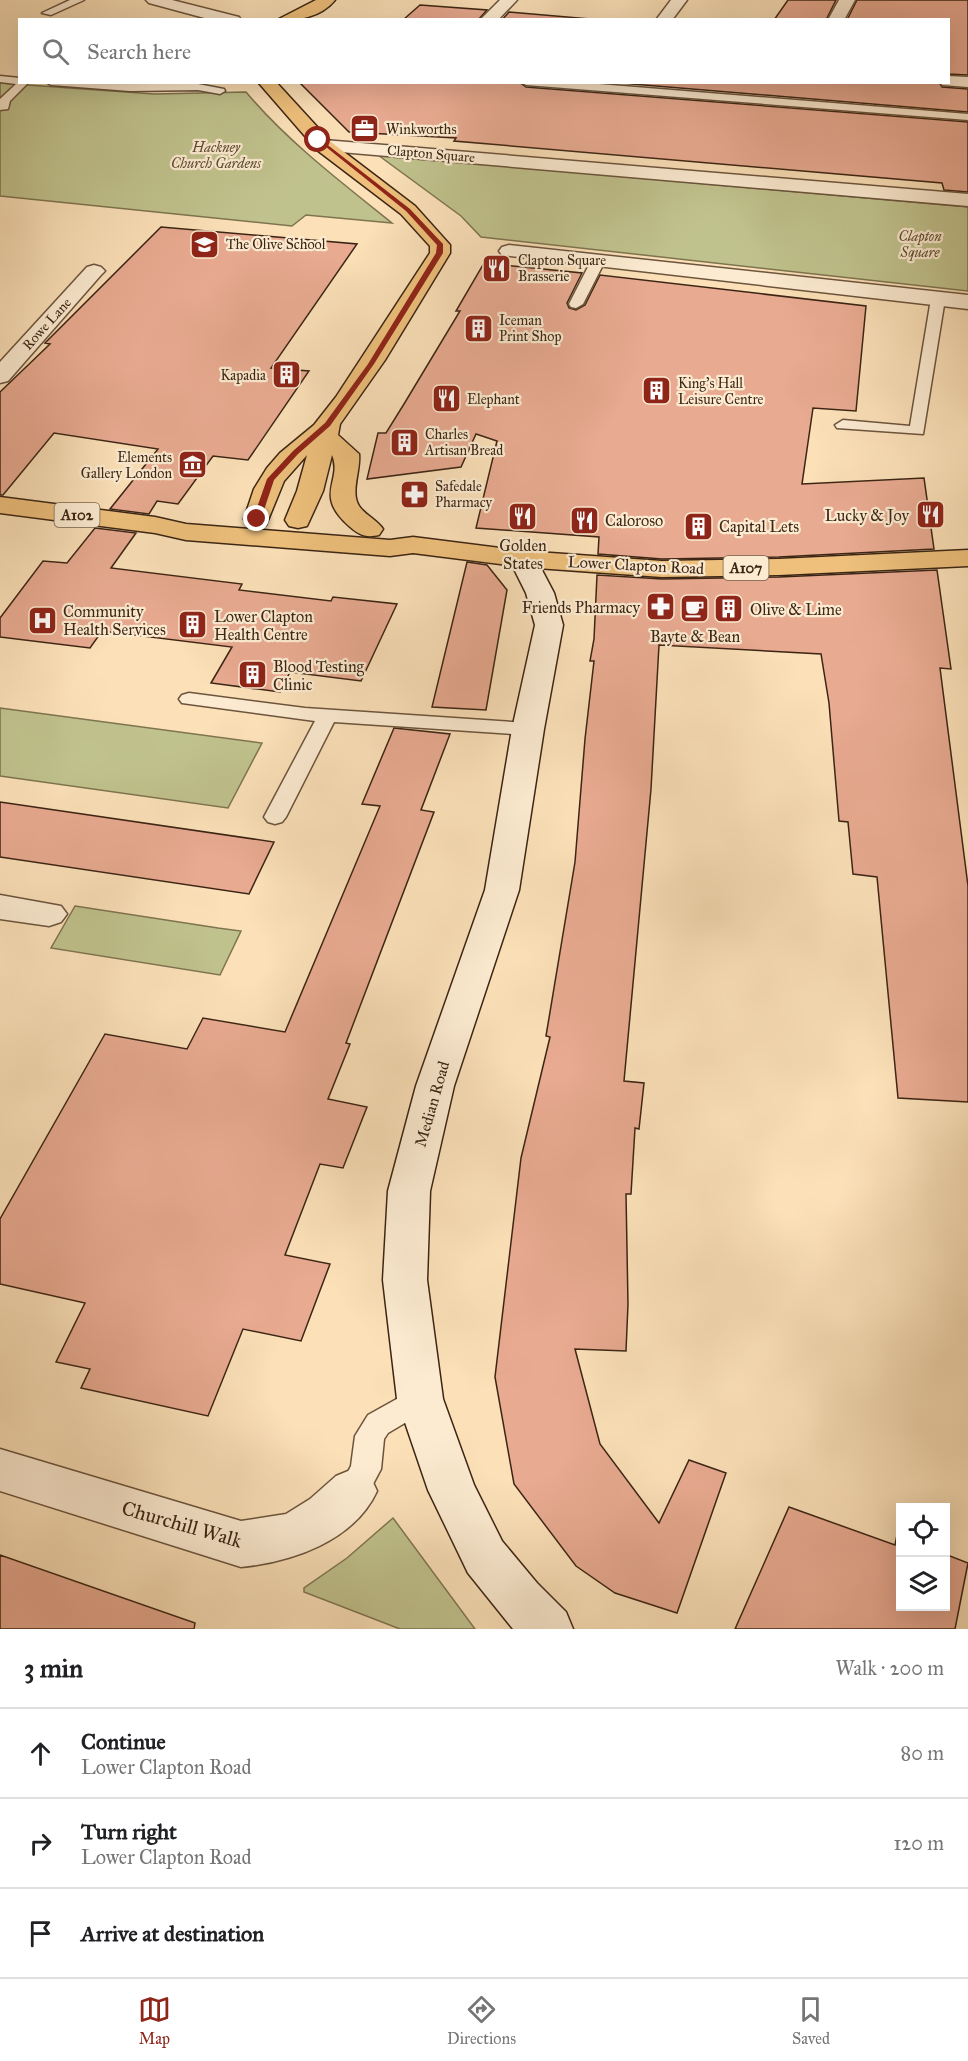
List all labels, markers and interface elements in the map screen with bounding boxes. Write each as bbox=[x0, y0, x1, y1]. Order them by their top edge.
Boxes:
search box bbox=[18, 18, 950, 84]
icon: search bbox=[39, 35, 72, 68]
text: Search here bbox=[87, 38, 191, 65]
office icon: Winkworths bbox=[349, 113, 381, 145]
place label: Winkworths bbox=[386, 121, 457, 138]
route start bbox=[304, 126, 330, 152]
park label: Hackney Church Gardens bbox=[171, 139, 262, 172]
street label: Clapton Square bbox=[386, 142, 476, 167]
school or university icon: The Olive School bbox=[189, 228, 221, 260]
park label: Clapton Square bbox=[899, 228, 942, 261]
place label: The Olive School bbox=[226, 236, 326, 253]
restaurant icon: Clapton Square Brasserie bbox=[481, 252, 513, 284]
place label: Clapton Square Brasserie bbox=[518, 252, 606, 285]
street label: Rowe Lane bbox=[19, 294, 75, 354]
building icon: Iceman Print Shop bbox=[462, 312, 494, 344]
place label: Iceman Print Shop bbox=[499, 312, 561, 345]
building icon: Kapadia bbox=[271, 359, 303, 391]
place label: Kapadia bbox=[220, 367, 266, 384]
building icon: King's Hall Leisure Centre bbox=[641, 375, 673, 407]
place label: King's Hall Leisure Centre bbox=[678, 375, 764, 408]
restaurant icon: Elephant bbox=[430, 383, 462, 415]
place label: Elephant bbox=[467, 391, 520, 408]
building icon: Charles Artisan Bread bbox=[388, 426, 420, 458]
place label: Charles Artisan Bread bbox=[424, 426, 503, 459]
place label: Elements Gallery London bbox=[81, 449, 172, 482]
museum icon: Elements Gallery London bbox=[177, 449, 209, 481]
pharmacy icon: Safedale Pharmacy bbox=[398, 478, 430, 510]
place label: Safedale Pharmacy bbox=[435, 478, 493, 511]
restaurant icon: Lucky & Joy bbox=[914, 499, 946, 531]
restaurant icon: Golden States bbox=[507, 501, 539, 533]
road number: A102 bbox=[54, 503, 100, 527]
restaurant icon: Caloroso bbox=[568, 504, 600, 536]
route end bbox=[243, 505, 269, 531]
place label: Lucky & Joy bbox=[825, 506, 910, 526]
building icon: Capital Lets bbox=[682, 510, 714, 542]
place label: Caloroso bbox=[605, 511, 663, 530]
place label: Capital Lets bbox=[719, 517, 799, 536]
place label: Golden States bbox=[499, 536, 547, 573]
street label: Lower Clapton Road bbox=[567, 552, 705, 578]
road number: A107 bbox=[724, 556, 768, 580]
pharmacy icon: Friends Pharmacy bbox=[645, 591, 677, 623]
cafe icon: Bayte & Bean bbox=[679, 592, 711, 624]
building icon: Olive & Lime bbox=[713, 593, 745, 625]
place label: Friends Pharmacy bbox=[522, 598, 641, 617]
place label: Olive & Lime bbox=[750, 600, 842, 619]
place label: Community Health Services bbox=[63, 602, 166, 639]
hospital icon: Community Health Services bbox=[26, 604, 58, 636]
place label: Lower Clapton Health Centre bbox=[214, 607, 313, 644]
building icon: Lower Clapton Health Centre bbox=[177, 609, 209, 641]
place label: Bayte & Bean bbox=[650, 627, 740, 646]
place label: Blood Testing Clinic bbox=[273, 657, 365, 694]
building icon: Blood Testing Clinic bbox=[236, 659, 268, 691]
street label: Median Road bbox=[411, 1059, 453, 1149]
street label: Churchill Walk bbox=[119, 1495, 246, 1553]
map controls bbox=[896, 1503, 950, 1611]
button: locate bbox=[896, 1503, 950, 1557]
button: layers bbox=[896, 1557, 950, 1611]
text: 3 min bbox=[24, 1652, 83, 1684]
text: Walk · 200 m bbox=[836, 1656, 944, 1680]
text: Continue bbox=[81, 1728, 166, 1755]
icon: ahead bbox=[24, 1737, 57, 1770]
text: 80 m bbox=[901, 1741, 944, 1765]
text: Lower Clapton Road bbox=[81, 1755, 252, 1779]
text: Turn right bbox=[81, 1818, 177, 1845]
icon: right bbox=[24, 1827, 57, 1860]
text: 120 m bbox=[893, 1831, 944, 1855]
text: Lower Clapton Road bbox=[81, 1845, 252, 1869]
icon: arrive bbox=[24, 1917, 57, 1950]
text: Arrive at destination bbox=[81, 1920, 264, 1947]
tab: Map bbox=[138, 1993, 171, 2048]
tab: Directions bbox=[447, 1993, 516, 2048]
tab: Saved bbox=[792, 1993, 830, 2048]

